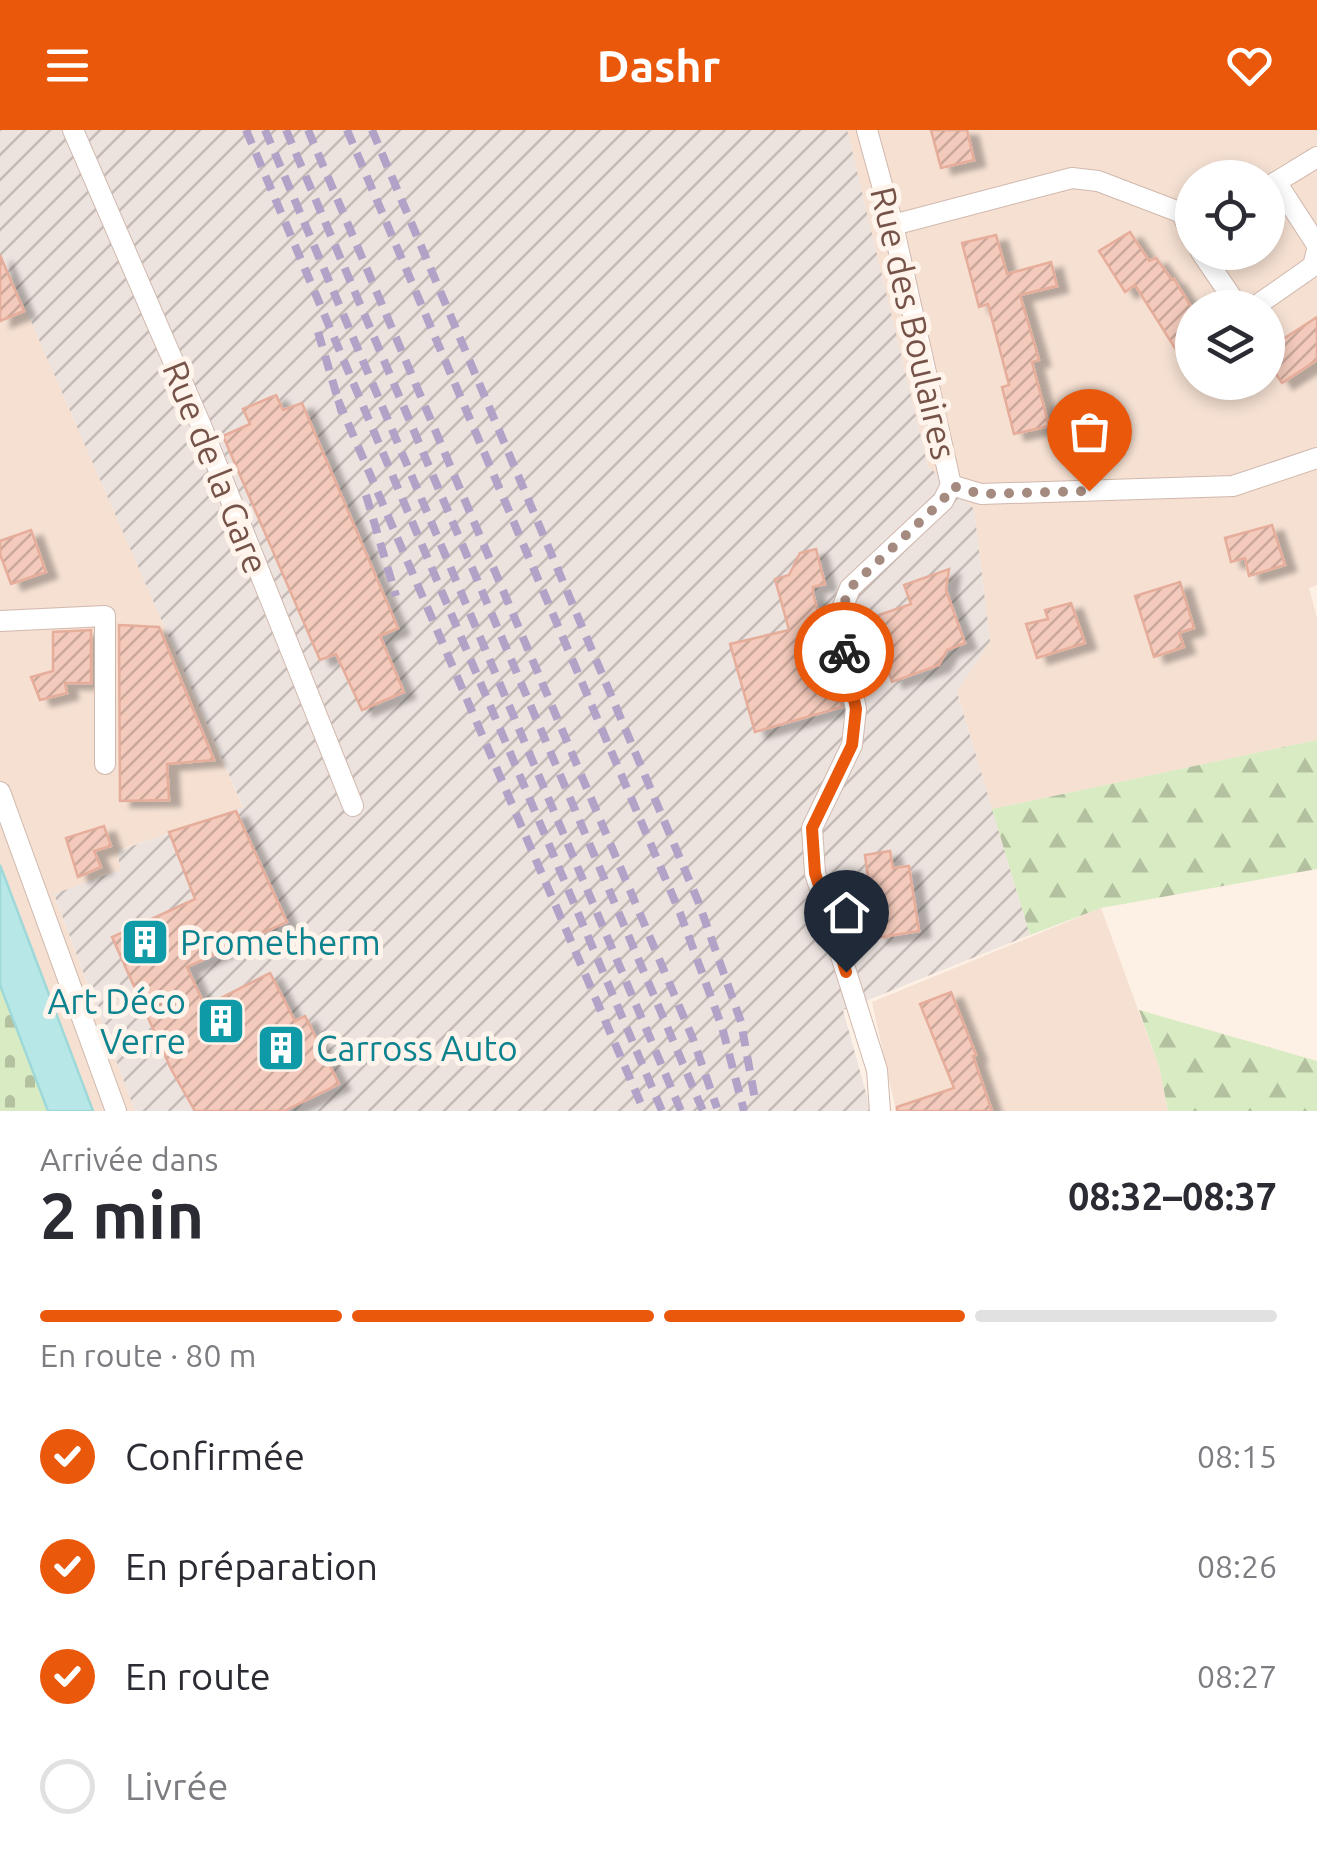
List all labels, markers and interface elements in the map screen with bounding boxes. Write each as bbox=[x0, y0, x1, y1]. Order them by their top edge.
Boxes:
icon: menu bbox=[40, 38, 95, 93]
icon: heart bbox=[1222, 38, 1277, 93]
text: Dashr bbox=[597, 40, 720, 91]
map controls bbox=[1175, 160, 1285, 400]
button: locate bbox=[1175, 160, 1285, 270]
street label: Rue des Boulaires bbox=[863, 183, 965, 463]
button: layers bbox=[1175, 290, 1285, 400]
street label: Rue de la Gare bbox=[155, 355, 277, 579]
pin bbox=[1047, 389, 1132, 492]
icon: bag bbox=[1062, 404, 1117, 459]
courier bbox=[794, 602, 894, 702]
icon: bike bbox=[817, 625, 872, 680]
pin bbox=[804, 870, 889, 973]
icon: home bbox=[819, 885, 874, 940]
building icon: Prometherm bbox=[119, 916, 171, 968]
place label: Prometherm bbox=[180, 922, 381, 962]
place label: Art Déco Verre bbox=[48, 981, 186, 1061]
building icon: Art Déco Verre bbox=[195, 995, 247, 1047]
building icon: Carross Auto bbox=[255, 1022, 307, 1074]
place label: Carross Auto bbox=[316, 1028, 518, 1068]
text: Arrivée dans bbox=[40, 1141, 218, 1177]
text: 08:32–08:37 bbox=[1068, 1175, 1277, 1217]
text: 2 min bbox=[40, 1178, 204, 1251]
text: En route · 80 m bbox=[40, 1337, 256, 1373]
icon: check bbox=[40, 1429, 95, 1484]
text: Confirmée bbox=[125, 1435, 305, 1477]
text: 08:15 bbox=[1197, 1438, 1277, 1474]
icon: check bbox=[40, 1539, 95, 1594]
text: En préparation bbox=[125, 1545, 378, 1587]
text: 08:26 bbox=[1197, 1548, 1277, 1584]
icon: check bbox=[40, 1649, 95, 1704]
text: En route bbox=[125, 1655, 271, 1697]
text: 08:27 bbox=[1197, 1658, 1277, 1694]
text: Livrée bbox=[125, 1765, 228, 1807]

